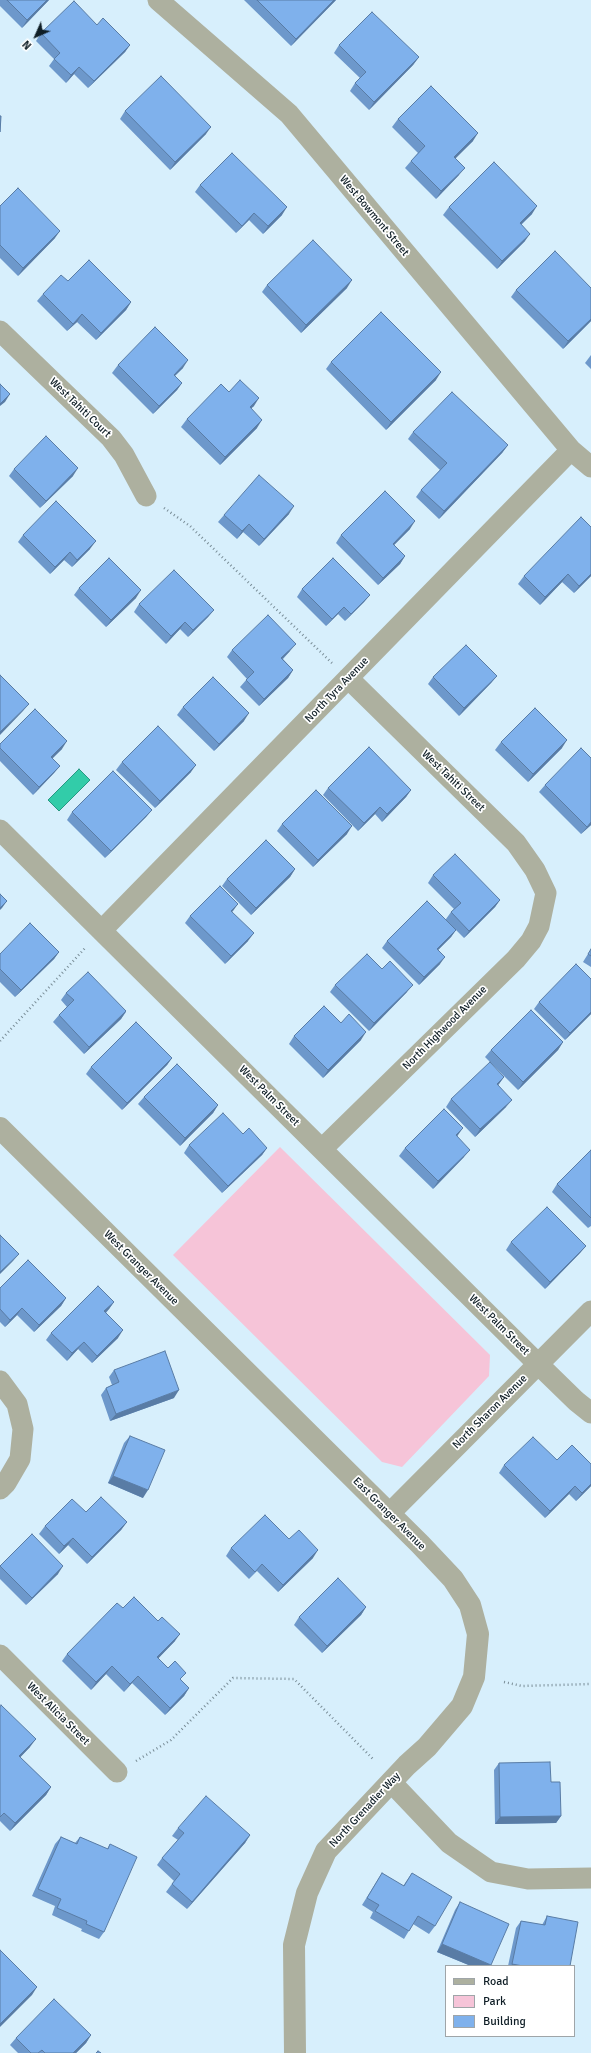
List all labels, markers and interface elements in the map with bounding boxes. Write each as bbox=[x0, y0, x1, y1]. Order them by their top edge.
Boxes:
north arrow bbox=[16, 16, 56, 56]
text: N bbox=[20, 38, 34, 52]
street label: West Bowmont Street bbox=[336, 173, 412, 259]
street label: West Tahiti Court bbox=[47, 375, 113, 441]
street label: North Tyra Avenue bbox=[302, 655, 372, 725]
street label: West Tahiti Street bbox=[419, 748, 487, 814]
street label: North Highwood Avenue bbox=[400, 983, 490, 1073]
street label: West Palm Street bbox=[236, 1063, 302, 1129]
street label: West Granger Avenue bbox=[101, 1228, 181, 1308]
street label: West Palm Street bbox=[466, 1292, 532, 1358]
street label: North Sharon Avenue bbox=[450, 1372, 530, 1452]
street label: East Granger Avenue bbox=[350, 1475, 428, 1553]
street label: West Alicia Street bbox=[24, 1680, 92, 1748]
street label: North Grenadier Way bbox=[327, 1770, 403, 1850]
legend bbox=[445, 1965, 575, 2037]
text: Road bbox=[483, 1974, 509, 1989]
text: Park bbox=[483, 1994, 506, 2009]
text: Building bbox=[483, 2014, 526, 2029]

